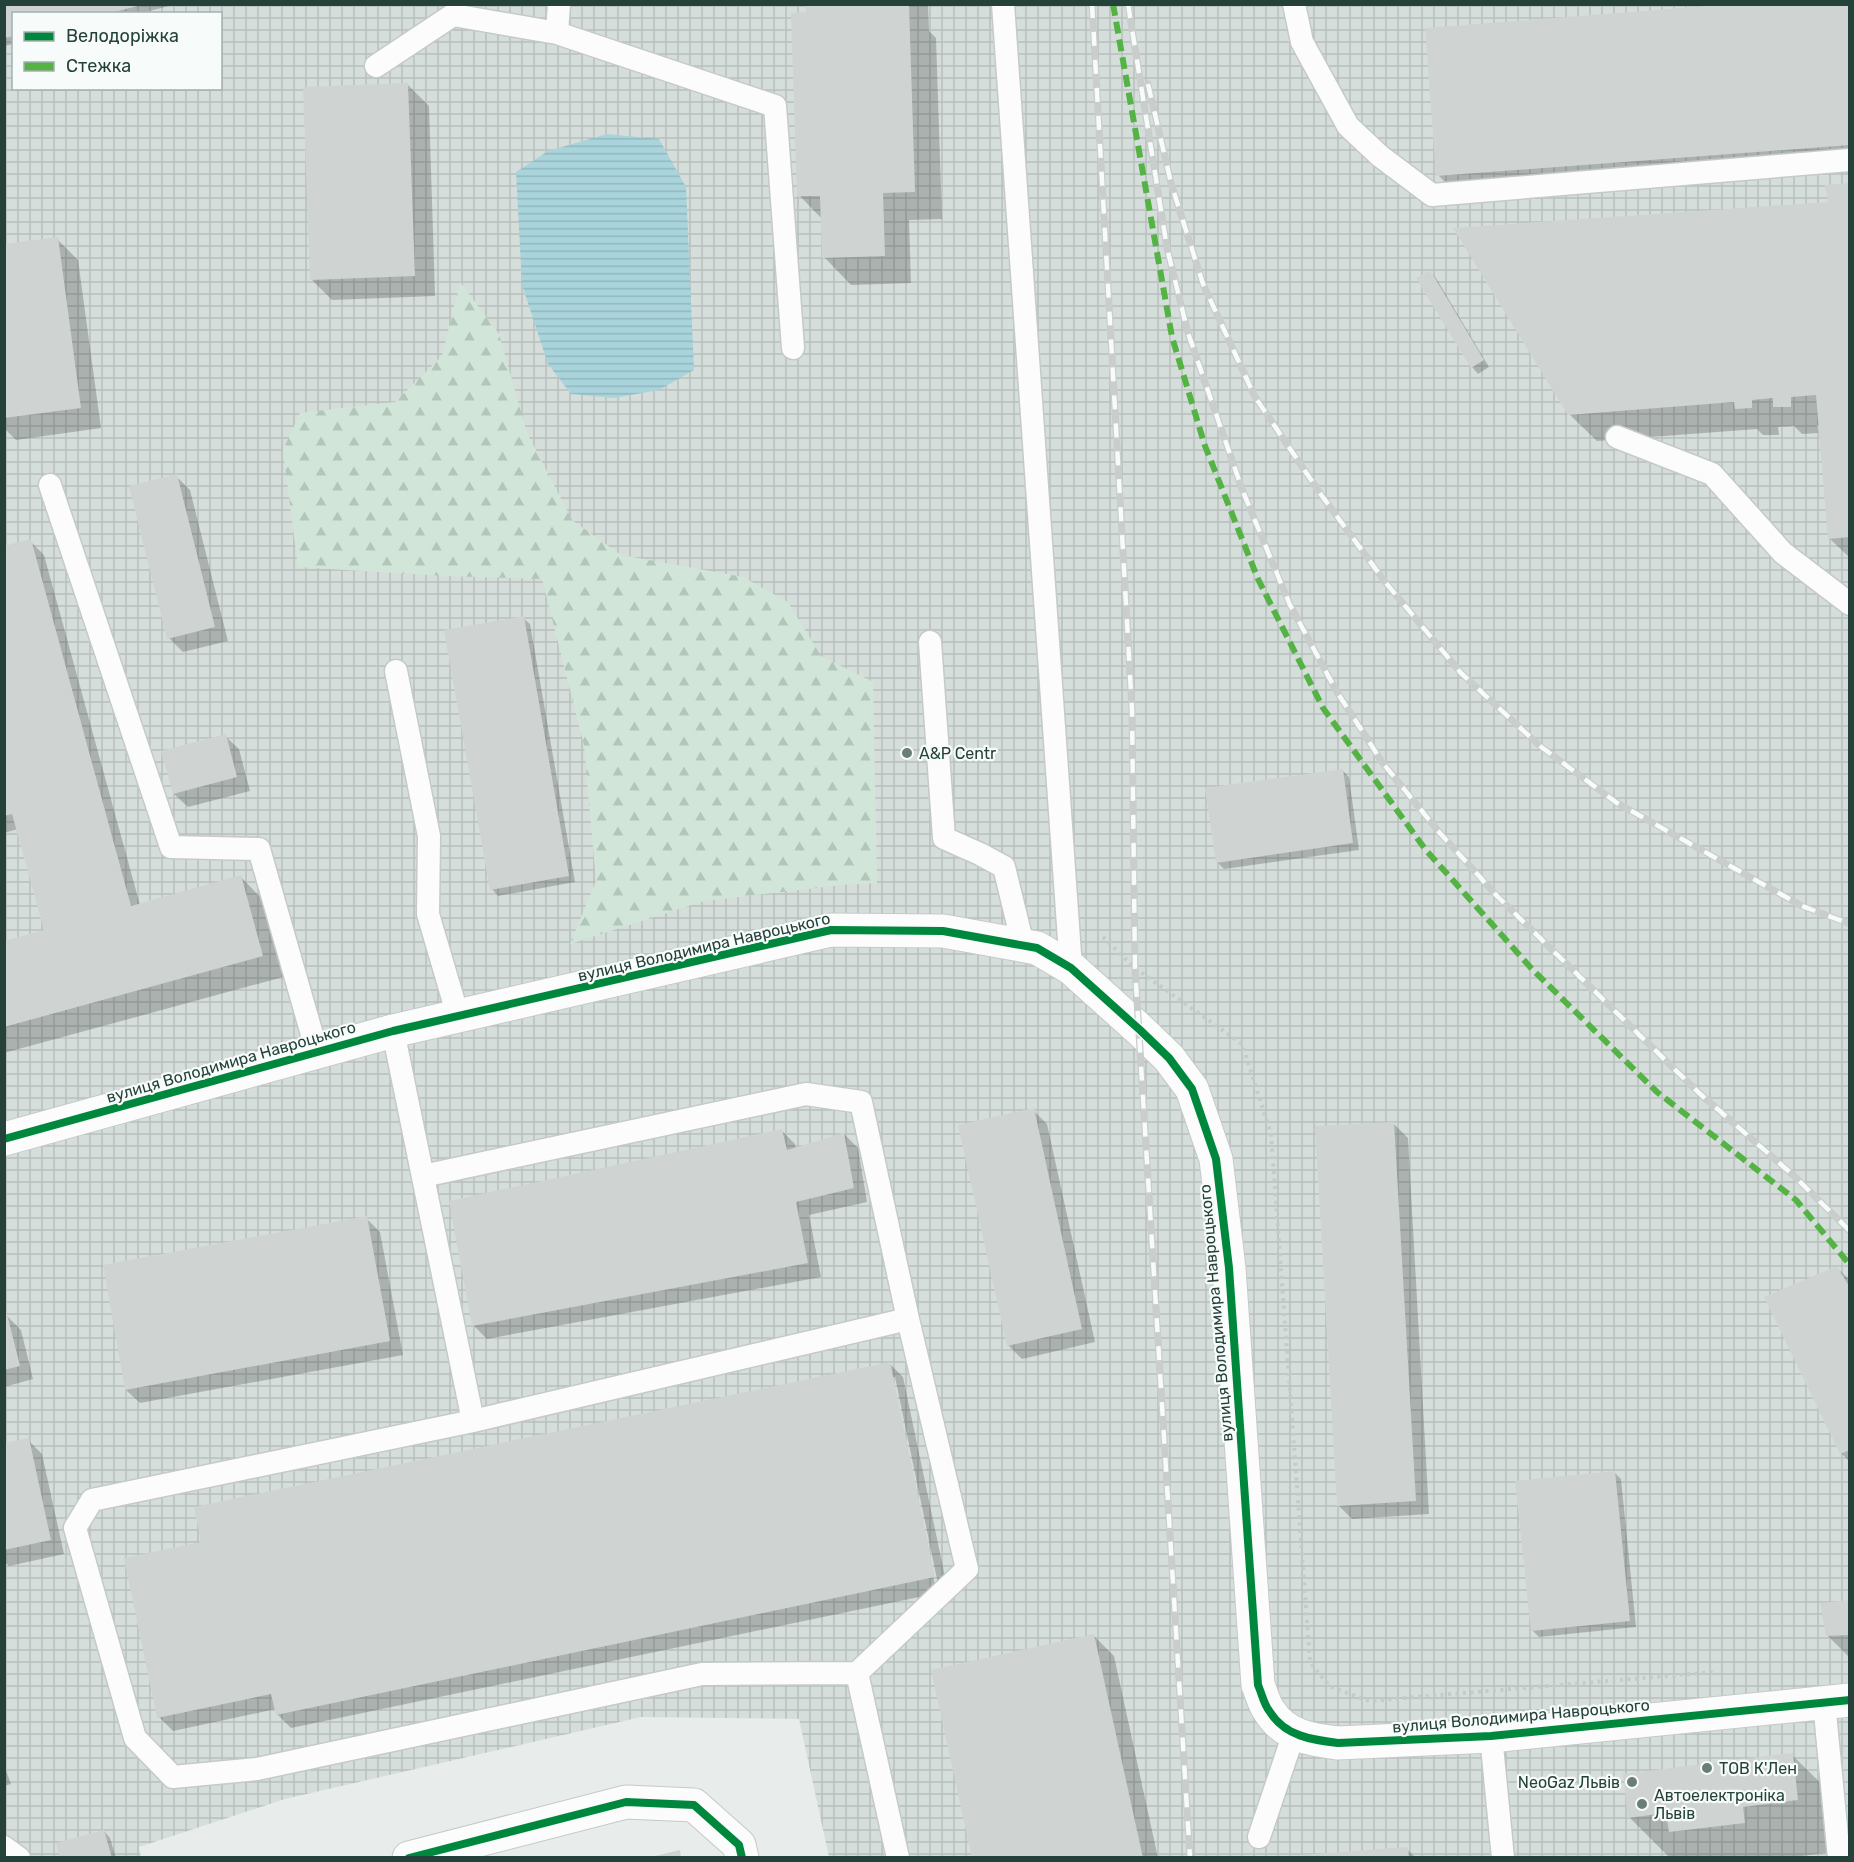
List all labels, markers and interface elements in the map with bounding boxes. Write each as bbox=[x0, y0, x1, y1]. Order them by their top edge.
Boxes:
legend bbox=[12, 12, 222, 90]
text: Велодоріжка bbox=[66, 25, 179, 47]
text: Стежка bbox=[66, 55, 131, 77]
place label: A&P Centr bbox=[919, 744, 996, 763]
marker: A&P Centr bbox=[900, 746, 914, 760]
street label: вулиця Володимира Навроцького bbox=[576, 909, 832, 985]
street label: вулиця Володимира Навроцького bbox=[104, 1017, 358, 1107]
street label: вулиця Володимира Навроцького bbox=[1195, 1183, 1237, 1443]
street label: вулиця Володимира Навроцького bbox=[1391, 1695, 1651, 1737]
place label: ТОВ К'Лен bbox=[1719, 1759, 1797, 1778]
marker: ТОВ К'Лен bbox=[1700, 1761, 1714, 1775]
place label: NeoGaz Львів bbox=[1518, 1773, 1620, 1792]
marker: NeoGaz Львів bbox=[1625, 1775, 1639, 1789]
place label: Автоелектроніка Львів bbox=[1654, 1786, 1785, 1823]
marker: Автоелектроніка Львів bbox=[1635, 1797, 1649, 1811]

